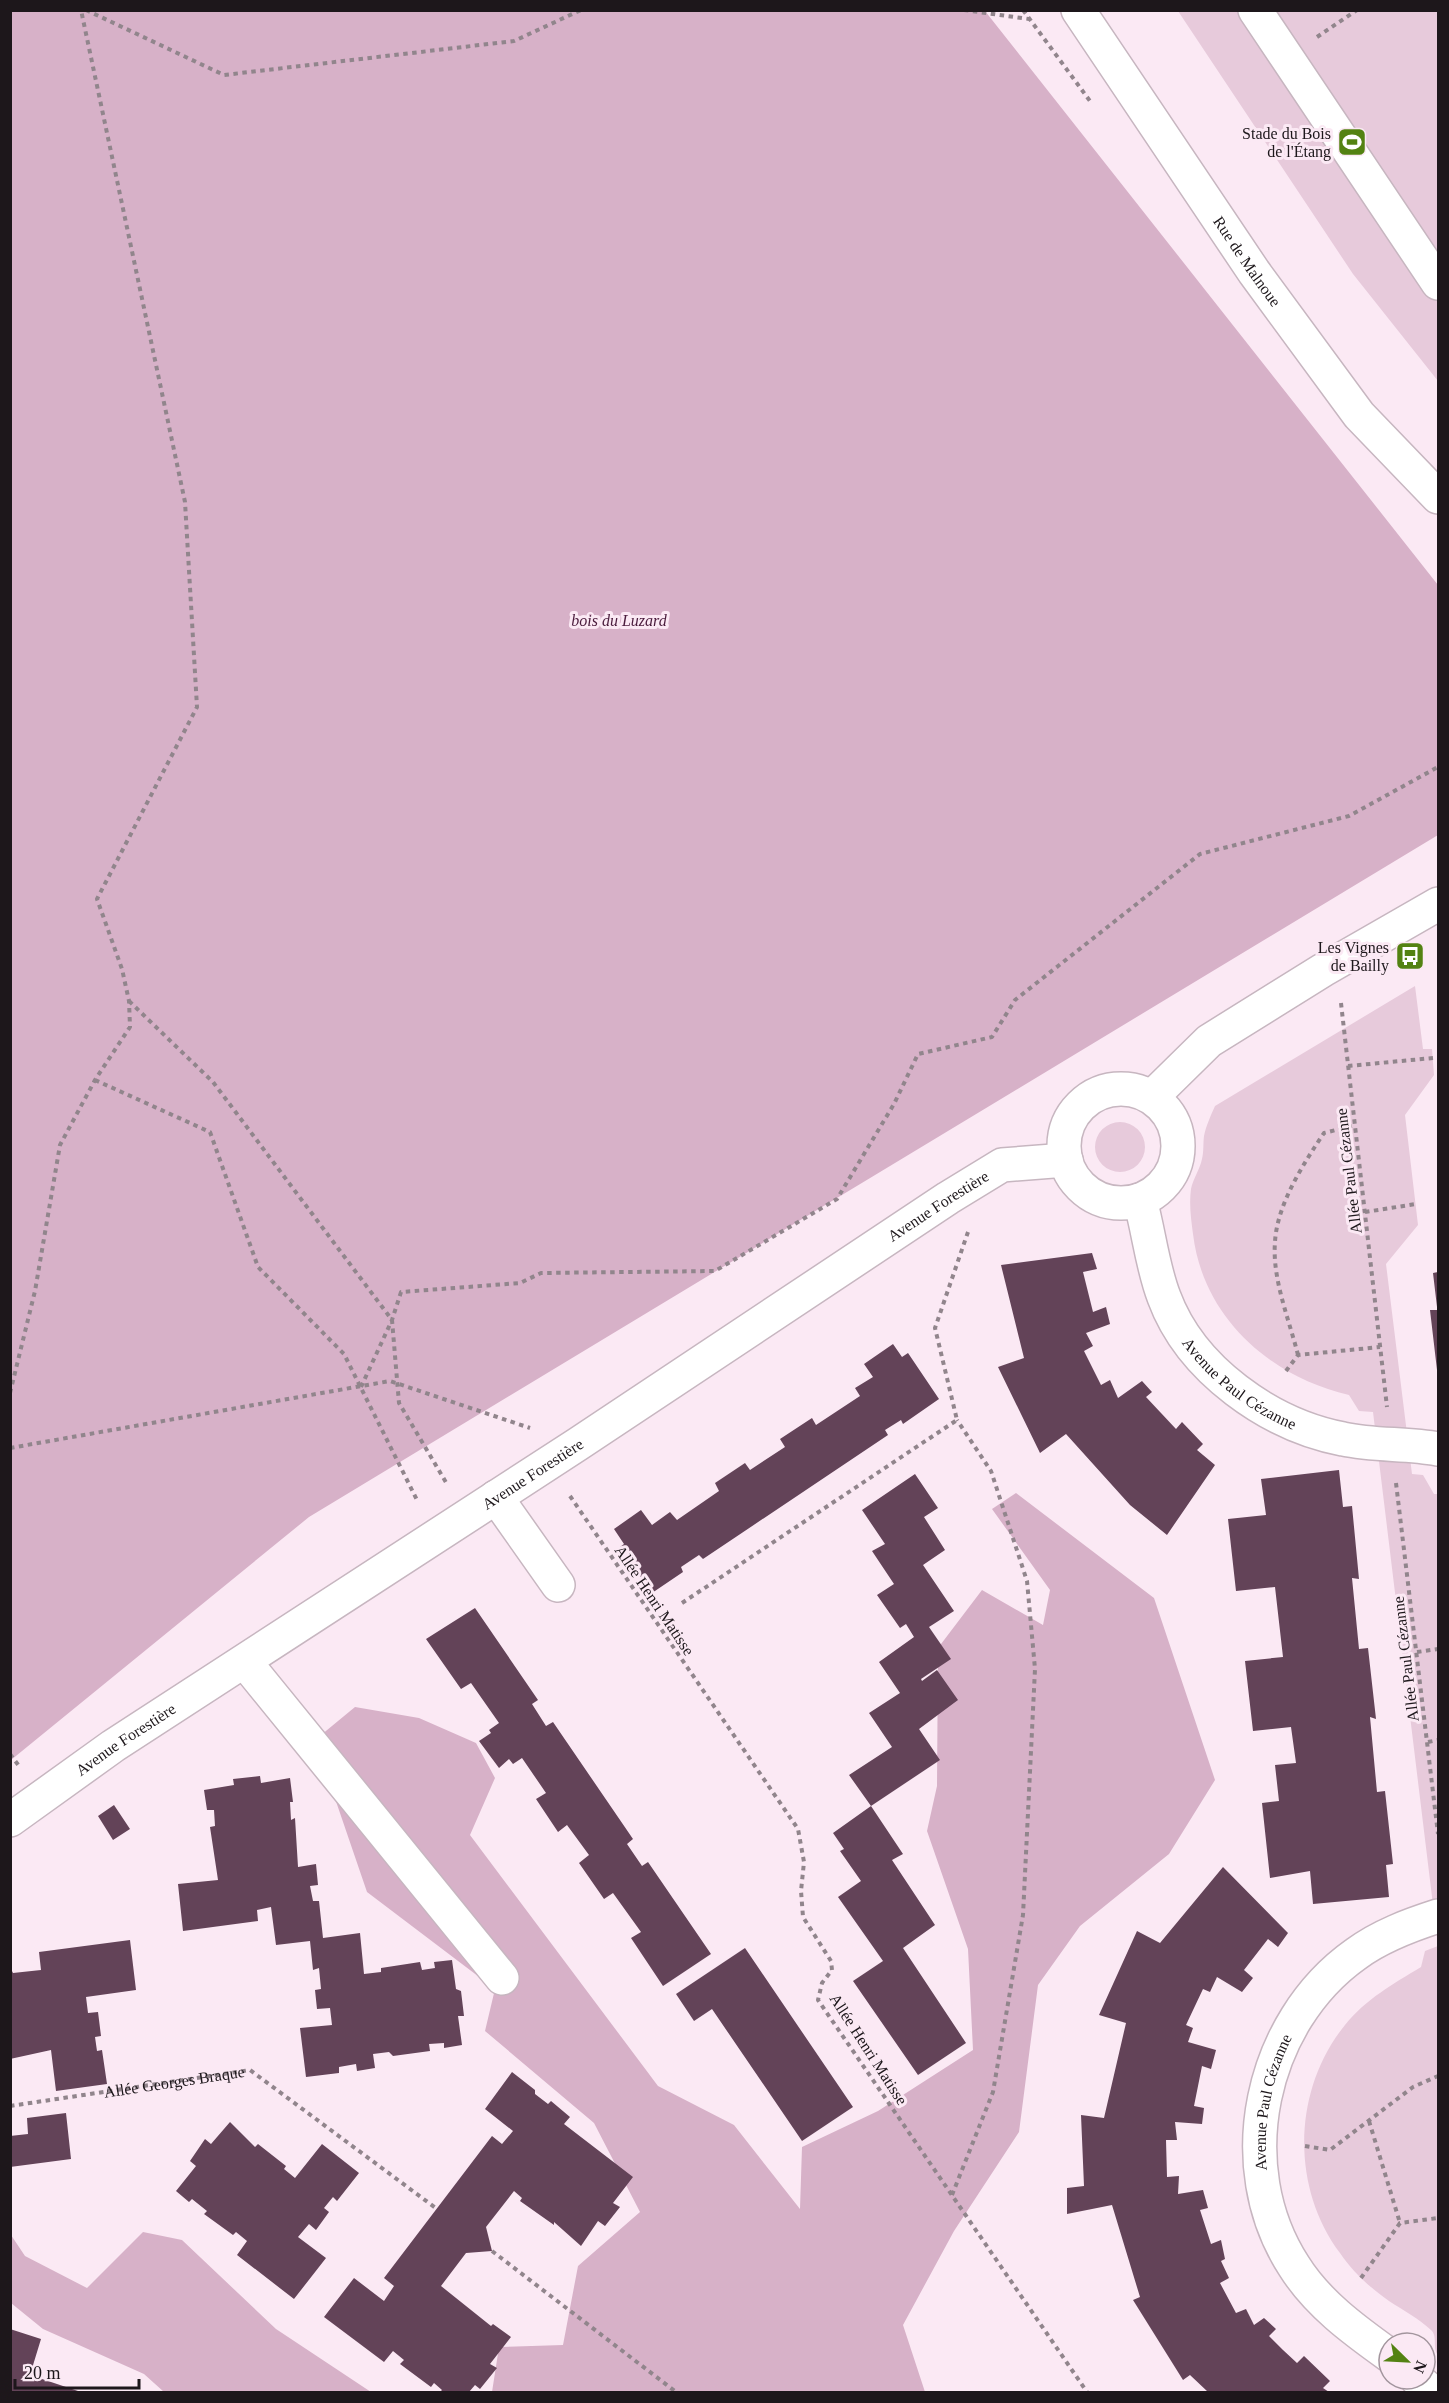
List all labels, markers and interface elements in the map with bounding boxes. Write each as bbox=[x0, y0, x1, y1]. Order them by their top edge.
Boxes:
place label: Stade du Bois de l'Étang bbox=[1242, 125, 1331, 161]
sports icon: Stade du Bois de l'Étang bbox=[1336, 126, 1368, 158]
street label: Rue de Malnoue bbox=[1210, 213, 1284, 310]
park label: bois du Luzard bbox=[571, 612, 668, 629]
place label: Les Vignes de Bailly bbox=[1318, 939, 1389, 975]
bus stop icon: Les Vignes de Bailly bbox=[1394, 940, 1426, 972]
street label: Allée Paul Cézanne bbox=[1332, 1107, 1365, 1235]
street label: Avenue Forestière bbox=[885, 1167, 992, 1245]
street label: Avenue Paul Cézanne bbox=[1179, 1334, 1299, 1433]
street label: Avenue Forestière bbox=[479, 1435, 586, 1513]
street label: Allée Henri Matisse bbox=[612, 1542, 698, 1658]
street label: Allée Paul Cézanne bbox=[1389, 1595, 1422, 1723]
street label: Avenue Forestière bbox=[72, 1700, 179, 1779]
street label: Allée Henri Matisse bbox=[826, 1991, 911, 2108]
street label: Avenue Paul Cézanne bbox=[1252, 2031, 1295, 2171]
street label: Allée Georges Braque bbox=[103, 2063, 246, 2101]
north arrow bbox=[1377, 2331, 1437, 2391]
scale bar bbox=[15, 2352, 140, 2390]
text: N bbox=[1410, 2358, 1430, 2376]
text: 20 m bbox=[24, 2363, 61, 2383]

